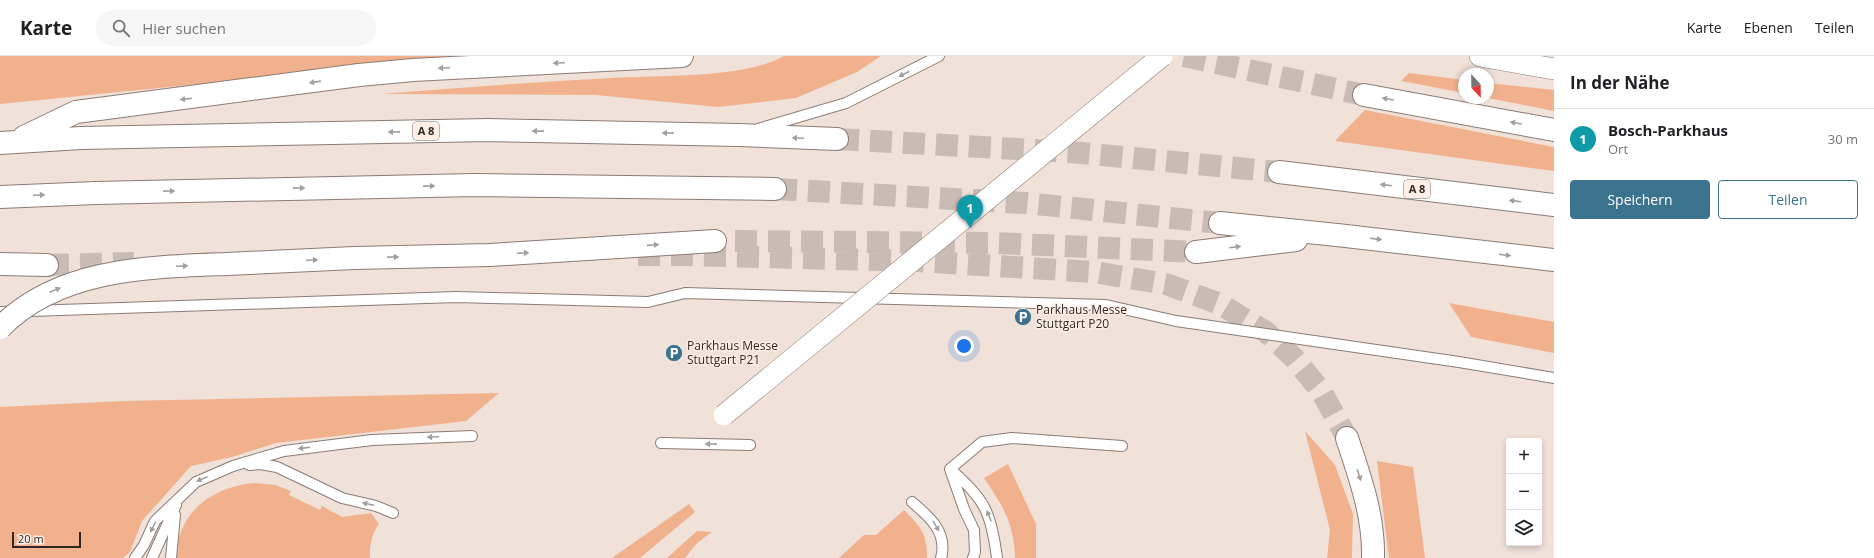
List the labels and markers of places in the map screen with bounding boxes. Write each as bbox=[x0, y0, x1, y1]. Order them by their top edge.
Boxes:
pin: 1 bbox=[957, 195, 983, 228]
place label: Parkhaus Messe Stuttgart P20 bbox=[1036, 301, 1127, 332]
parking icon: Parkhaus Messe Stuttgart P20 bbox=[1013, 307, 1033, 327]
place label: Parkhaus Messe Stuttgart P21 bbox=[687, 337, 778, 368]
parking icon: Parkhaus Messe Stuttgart P21 bbox=[664, 343, 684, 363]

